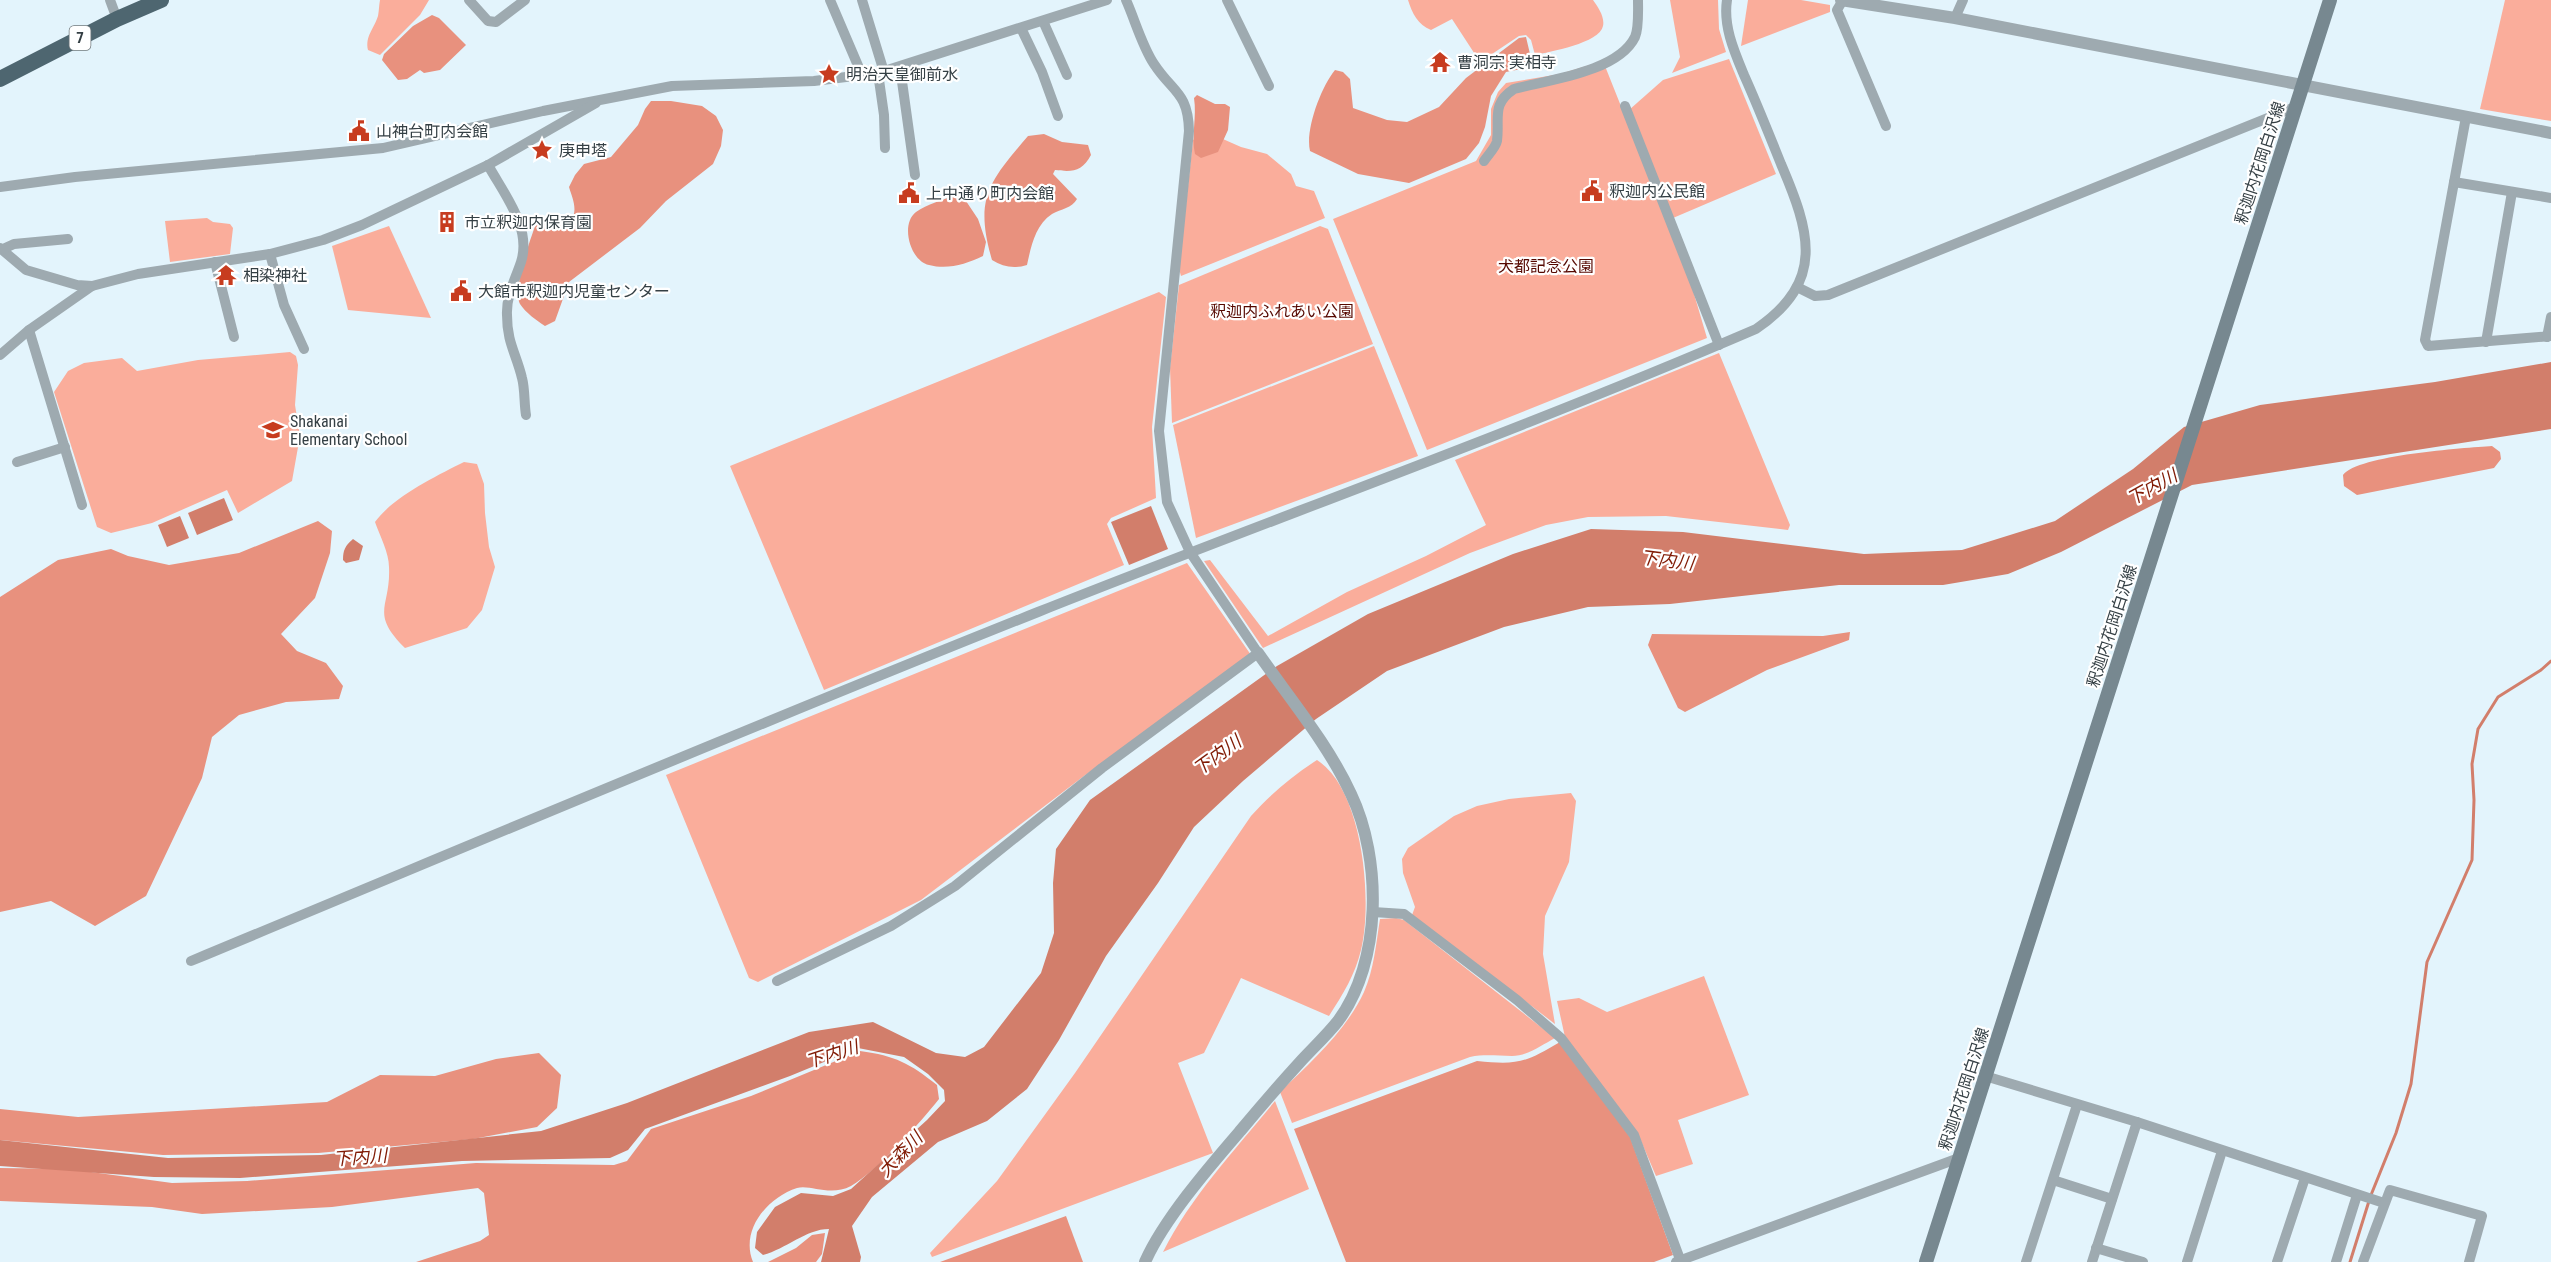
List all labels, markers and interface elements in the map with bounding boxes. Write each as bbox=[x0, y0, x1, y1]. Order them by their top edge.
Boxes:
road number: 7 bbox=[70, 26, 90, 50]
temple icon: 曹洞宗 実相寺 bbox=[1428, 50, 1452, 74]
place label: 曹洞宗 実相寺 bbox=[1457, 53, 1557, 72]
place icon: 明治天皇御前水 bbox=[817, 62, 841, 86]
place label: 明治天皇御前水 bbox=[846, 65, 958, 84]
street label: 釈迦内花岡白沢線 bbox=[2231, 99, 2289, 227]
public building icon: 山神台町内会館 bbox=[347, 119, 371, 143]
place label: 山神台町内会館 bbox=[376, 122, 488, 141]
place icon: 庚申塔 bbox=[530, 138, 554, 162]
place label: 庚申塔 bbox=[559, 141, 607, 160]
public building icon: 釈迦内公民館 bbox=[1580, 179, 1604, 203]
public building icon: 上中通り町内会館 bbox=[897, 181, 921, 205]
place label: 釈迦内公民館 bbox=[1609, 182, 1705, 201]
place label: 上中通り町内会館 bbox=[926, 184, 1054, 203]
building icon: 市立釈迦内保育園 bbox=[435, 210, 459, 234]
place label: 市立釈迦内保育園 bbox=[464, 213, 592, 232]
park label: 犬都記念公園 bbox=[1498, 257, 1594, 276]
temple icon: 相染神社 bbox=[214, 263, 238, 287]
place label: 相染神社 bbox=[243, 266, 307, 285]
public building icon: 大館市釈迦内児童センター bbox=[449, 279, 473, 303]
place label: 大館市釈迦内児童センター bbox=[478, 282, 670, 301]
park label: 釈迦内ふれあい公園 bbox=[1210, 302, 1354, 321]
place label: Shakanai Elementary School bbox=[290, 412, 407, 449]
school or university icon: Shakanai Elementary School bbox=[261, 418, 285, 442]
water label: 下内川 bbox=[2123, 464, 2182, 509]
water label: 下内川 bbox=[1639, 546, 1697, 574]
street label: 釈迦内花岡白沢線 bbox=[2083, 562, 2141, 690]
water label: 下内川 bbox=[1189, 729, 1247, 779]
street label: 釈迦内花岡白沢線 bbox=[1935, 1025, 1993, 1153]
water label: 下内川 bbox=[803, 1035, 863, 1072]
water label: 大森川 bbox=[874, 1126, 928, 1181]
water label: 下内川 bbox=[332, 1145, 390, 1169]

